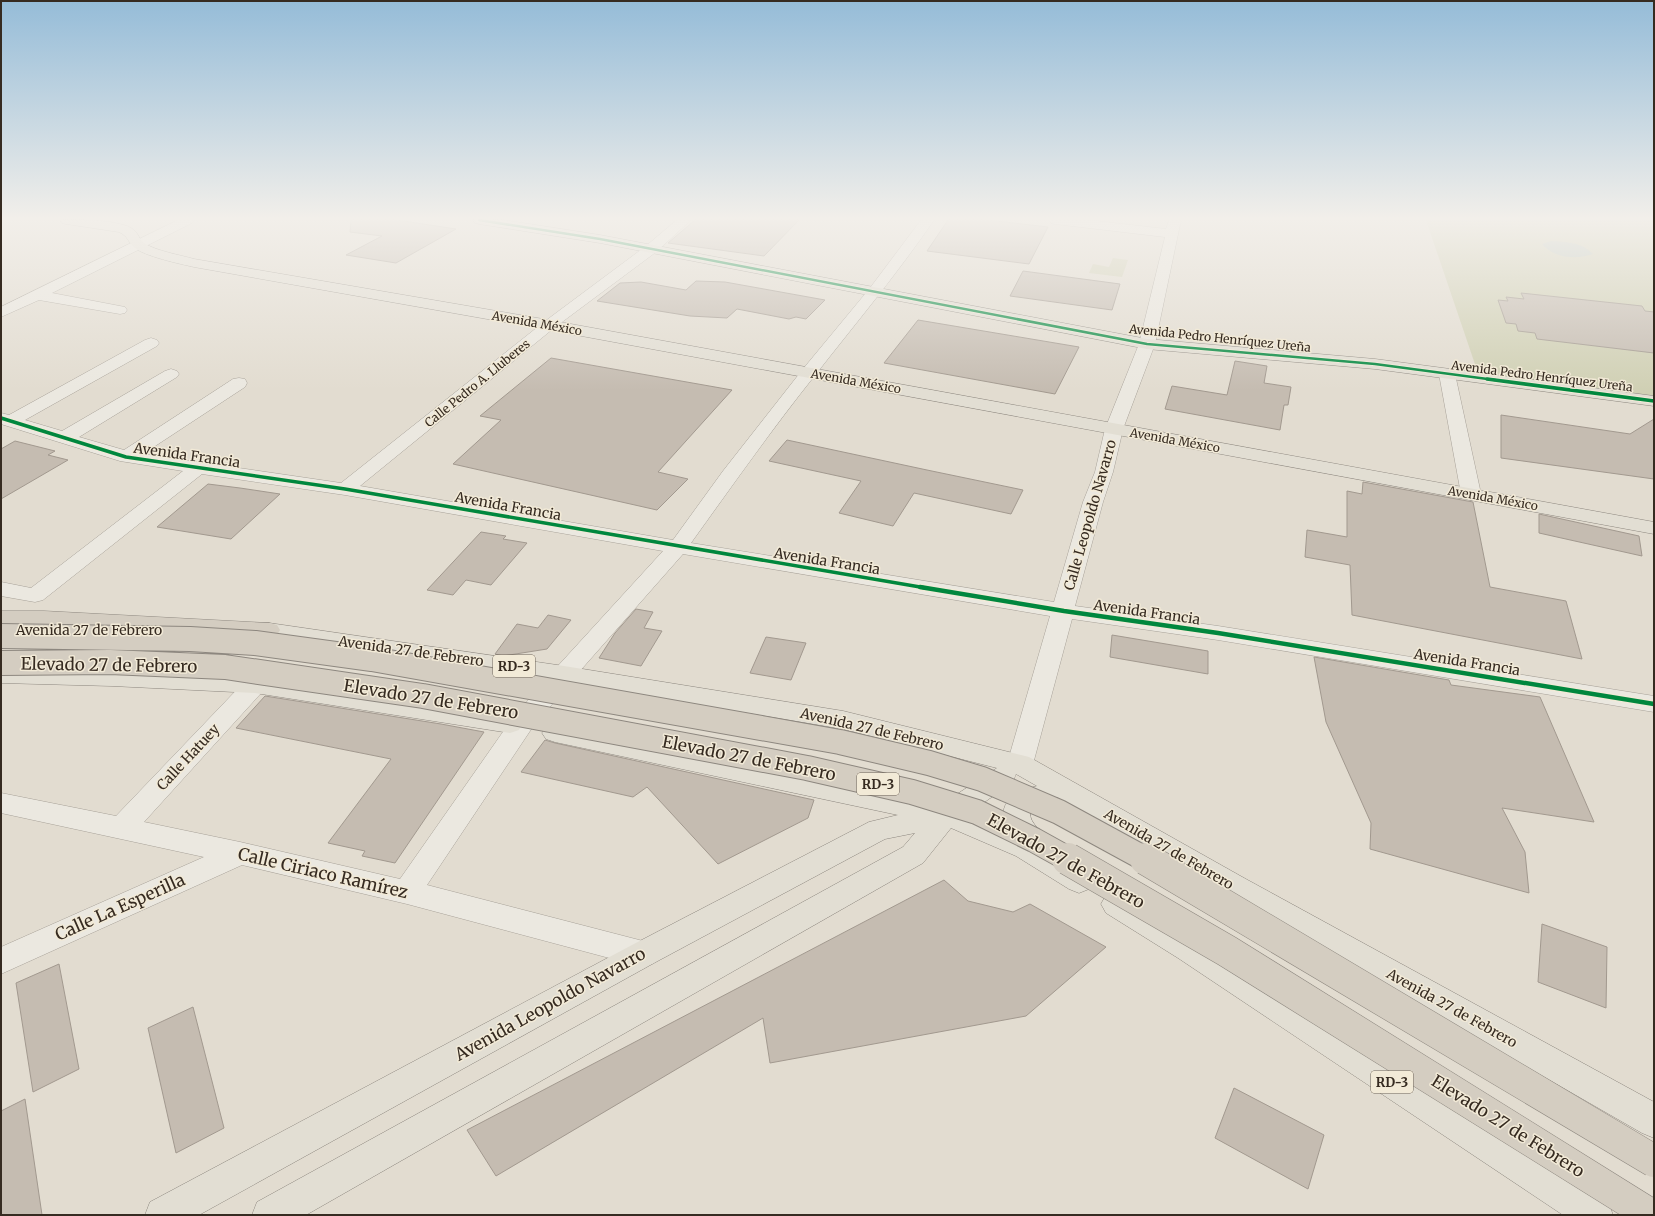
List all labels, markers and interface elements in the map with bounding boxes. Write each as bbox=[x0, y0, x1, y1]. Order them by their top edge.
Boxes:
street label: Avenida México bbox=[490, 308, 583, 338]
street label: Avenida Pedro Henríquez Ureña bbox=[1127, 321, 1312, 355]
street label: Calle Pedro A. Lluberes bbox=[421, 336, 533, 430]
street label: Avenida Pedro Henríquez Ureña bbox=[1449, 357, 1634, 395]
street label: Avenida México bbox=[809, 366, 902, 396]
street label: Avenida México bbox=[1128, 425, 1221, 455]
street label: Avenida Francia bbox=[132, 438, 242, 471]
street label: Calle Leopoldo Navarro bbox=[1060, 438, 1120, 592]
street label: Avenida México bbox=[1446, 483, 1539, 513]
street label: Avenida Francia bbox=[453, 488, 563, 524]
street label: Avenida Francia bbox=[772, 544, 882, 578]
street label: Avenida Francia bbox=[1092, 595, 1202, 628]
street label: Avenida 27 de Febrero bbox=[15, 621, 162, 639]
street label: Avenida 27 de Febrero bbox=[336, 632, 485, 670]
street label: Avenida Francia bbox=[1412, 645, 1522, 679]
street label: Elevado 27 de Febrero bbox=[20, 652, 198, 678]
road number: RD-3 bbox=[493, 655, 535, 677]
street label: Elevado 27 de Febrero bbox=[342, 674, 520, 724]
street label: Avenida 27 de Febrero bbox=[798, 704, 945, 754]
street label: Calle Hatuey bbox=[153, 719, 224, 794]
street label: Elevado 27 de Febrero bbox=[660, 730, 838, 786]
road number: RD-3 bbox=[857, 773, 899, 795]
street label: Avenida 27 de Febrero bbox=[1100, 804, 1237, 893]
street label: Elevado 27 de Febrero bbox=[983, 809, 1149, 913]
street label: Calle Ciriaco Ramírez bbox=[236, 843, 410, 903]
street label: Calle La Esperilla bbox=[52, 868, 188, 946]
street label: Avenida Leopoldo Navarro bbox=[450, 942, 649, 1066]
street label: Avenida 27 de Febrero bbox=[1383, 964, 1520, 1051]
street label: Elevado 27 de Febrero bbox=[1427, 1070, 1589, 1182]
road number: RD-3 bbox=[1371, 1071, 1413, 1093]

